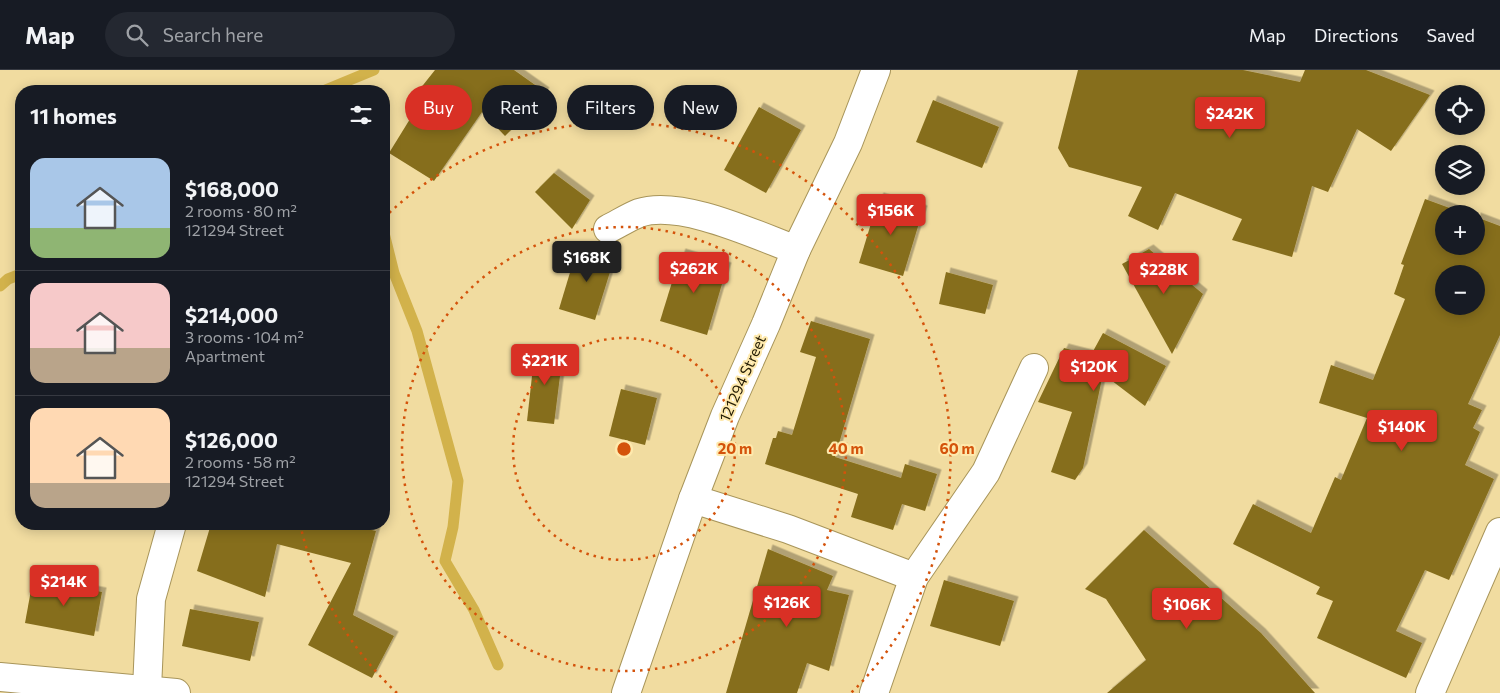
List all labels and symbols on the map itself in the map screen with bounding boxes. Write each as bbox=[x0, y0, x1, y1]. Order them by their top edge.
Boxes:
pin: $242K bbox=[1195, 97, 1265, 139]
pin: $156K bbox=[856, 194, 926, 236]
pin: $168K bbox=[552, 240, 622, 283]
pin: $262K bbox=[659, 252, 729, 294]
pin: $228K bbox=[1129, 252, 1199, 295]
street label: 121294 Street bbox=[715, 332, 769, 424]
pin: $221K bbox=[510, 344, 580, 386]
pin: $120K bbox=[1059, 350, 1129, 392]
pin: $140K bbox=[1367, 410, 1437, 452]
text: 20 m bbox=[718, 439, 752, 457]
text: 40 m bbox=[828, 439, 864, 457]
text: 60 m bbox=[939, 439, 975, 457]
centre of rings bbox=[615, 440, 633, 458]
pin: $214K bbox=[29, 564, 99, 607]
pin: $126K bbox=[752, 586, 822, 628]
pin: $106K bbox=[1152, 588, 1222, 630]

